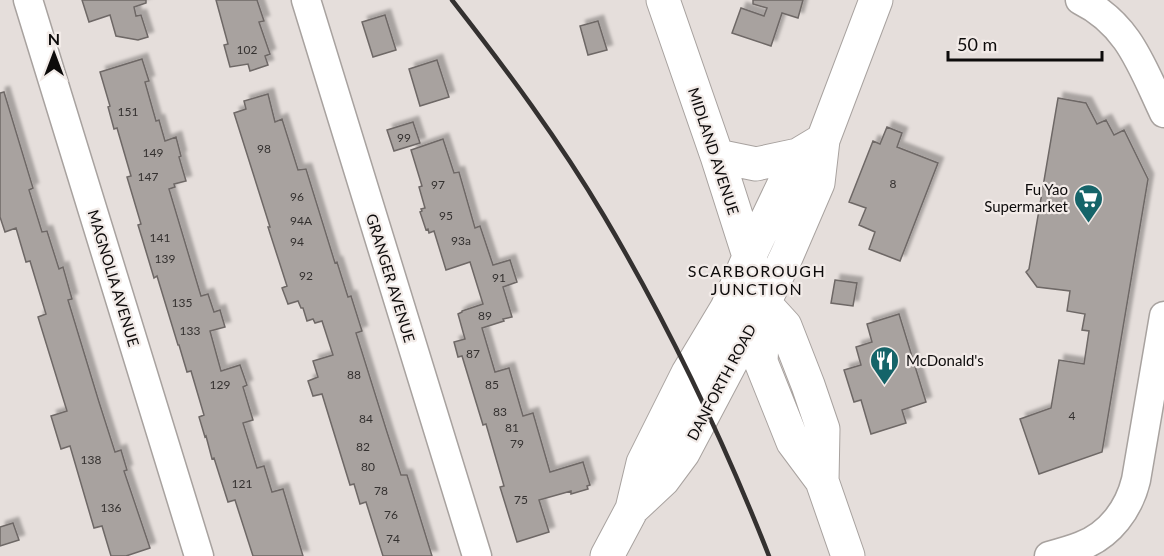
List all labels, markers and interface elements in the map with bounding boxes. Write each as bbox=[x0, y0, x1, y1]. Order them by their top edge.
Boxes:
north arrow bbox=[24, 24, 84, 84]
scale bar bbox=[948, 24, 1102, 62]
text: N bbox=[48, 29, 60, 48]
text: 50 m bbox=[957, 33, 997, 55]
house number: 102 bbox=[237, 42, 257, 57]
street label: MIDLAND AVENUE bbox=[685, 85, 743, 217]
house number: 151 bbox=[118, 104, 138, 119]
house number: 99 bbox=[397, 130, 411, 145]
house number: 98 bbox=[257, 141, 271, 156]
house number: 149 bbox=[143, 145, 163, 160]
house number: 147 bbox=[138, 169, 158, 184]
house number: 8 bbox=[890, 176, 897, 191]
house number: 97 bbox=[431, 177, 445, 192]
place label: Fu Yao Supermarket bbox=[984, 180, 1069, 215]
supermarket icon: Fu Yao Supermarket bbox=[1073, 182, 1105, 224]
house number: 96 bbox=[290, 189, 304, 204]
street label: MAGNOLIA AVENUE bbox=[85, 207, 143, 349]
house number: 95 bbox=[439, 208, 453, 223]
street label: GRANGER AVENUE bbox=[363, 211, 419, 345]
house number: 94A bbox=[290, 213, 313, 228]
house number: 141 bbox=[150, 230, 170, 245]
house number: 93a bbox=[451, 233, 471, 248]
house number: 94 bbox=[290, 234, 304, 249]
house number: 139 bbox=[155, 251, 175, 266]
district label: SCARBOROUGH JUNCTION bbox=[688, 261, 826, 298]
house number: 92 bbox=[299, 268, 313, 283]
house number: 91 bbox=[492, 270, 506, 285]
house number: 135 bbox=[172, 295, 192, 310]
house number: 89 bbox=[478, 308, 492, 323]
street label: DANFORTH ROAD bbox=[683, 321, 759, 443]
house number: 133 bbox=[180, 323, 200, 338]
restaurant icon: McDonald's bbox=[869, 344, 901, 386]
house number: 87 bbox=[466, 346, 480, 361]
place label: McDonald's bbox=[906, 351, 984, 369]
house number: 88 bbox=[347, 367, 361, 382]
house number: 129 bbox=[210, 377, 230, 392]
house number: 85 bbox=[485, 377, 499, 392]
house number: 83 bbox=[493, 404, 507, 419]
house number: 4 bbox=[1069, 408, 1076, 423]
house number: 84 bbox=[359, 411, 373, 426]
house number: 81 bbox=[505, 420, 519, 435]
house number: 79 bbox=[510, 436, 524, 451]
house number: 82 bbox=[356, 439, 370, 454]
house number: 138 bbox=[81, 452, 101, 467]
house number: 80 bbox=[361, 459, 375, 474]
house number: 121 bbox=[232, 476, 252, 491]
house number: 78 bbox=[374, 483, 388, 498]
house number: 75 bbox=[514, 492, 528, 507]
house number: 136 bbox=[101, 500, 121, 515]
house number: 76 bbox=[384, 507, 398, 522]
house number: 74 bbox=[386, 531, 400, 546]

